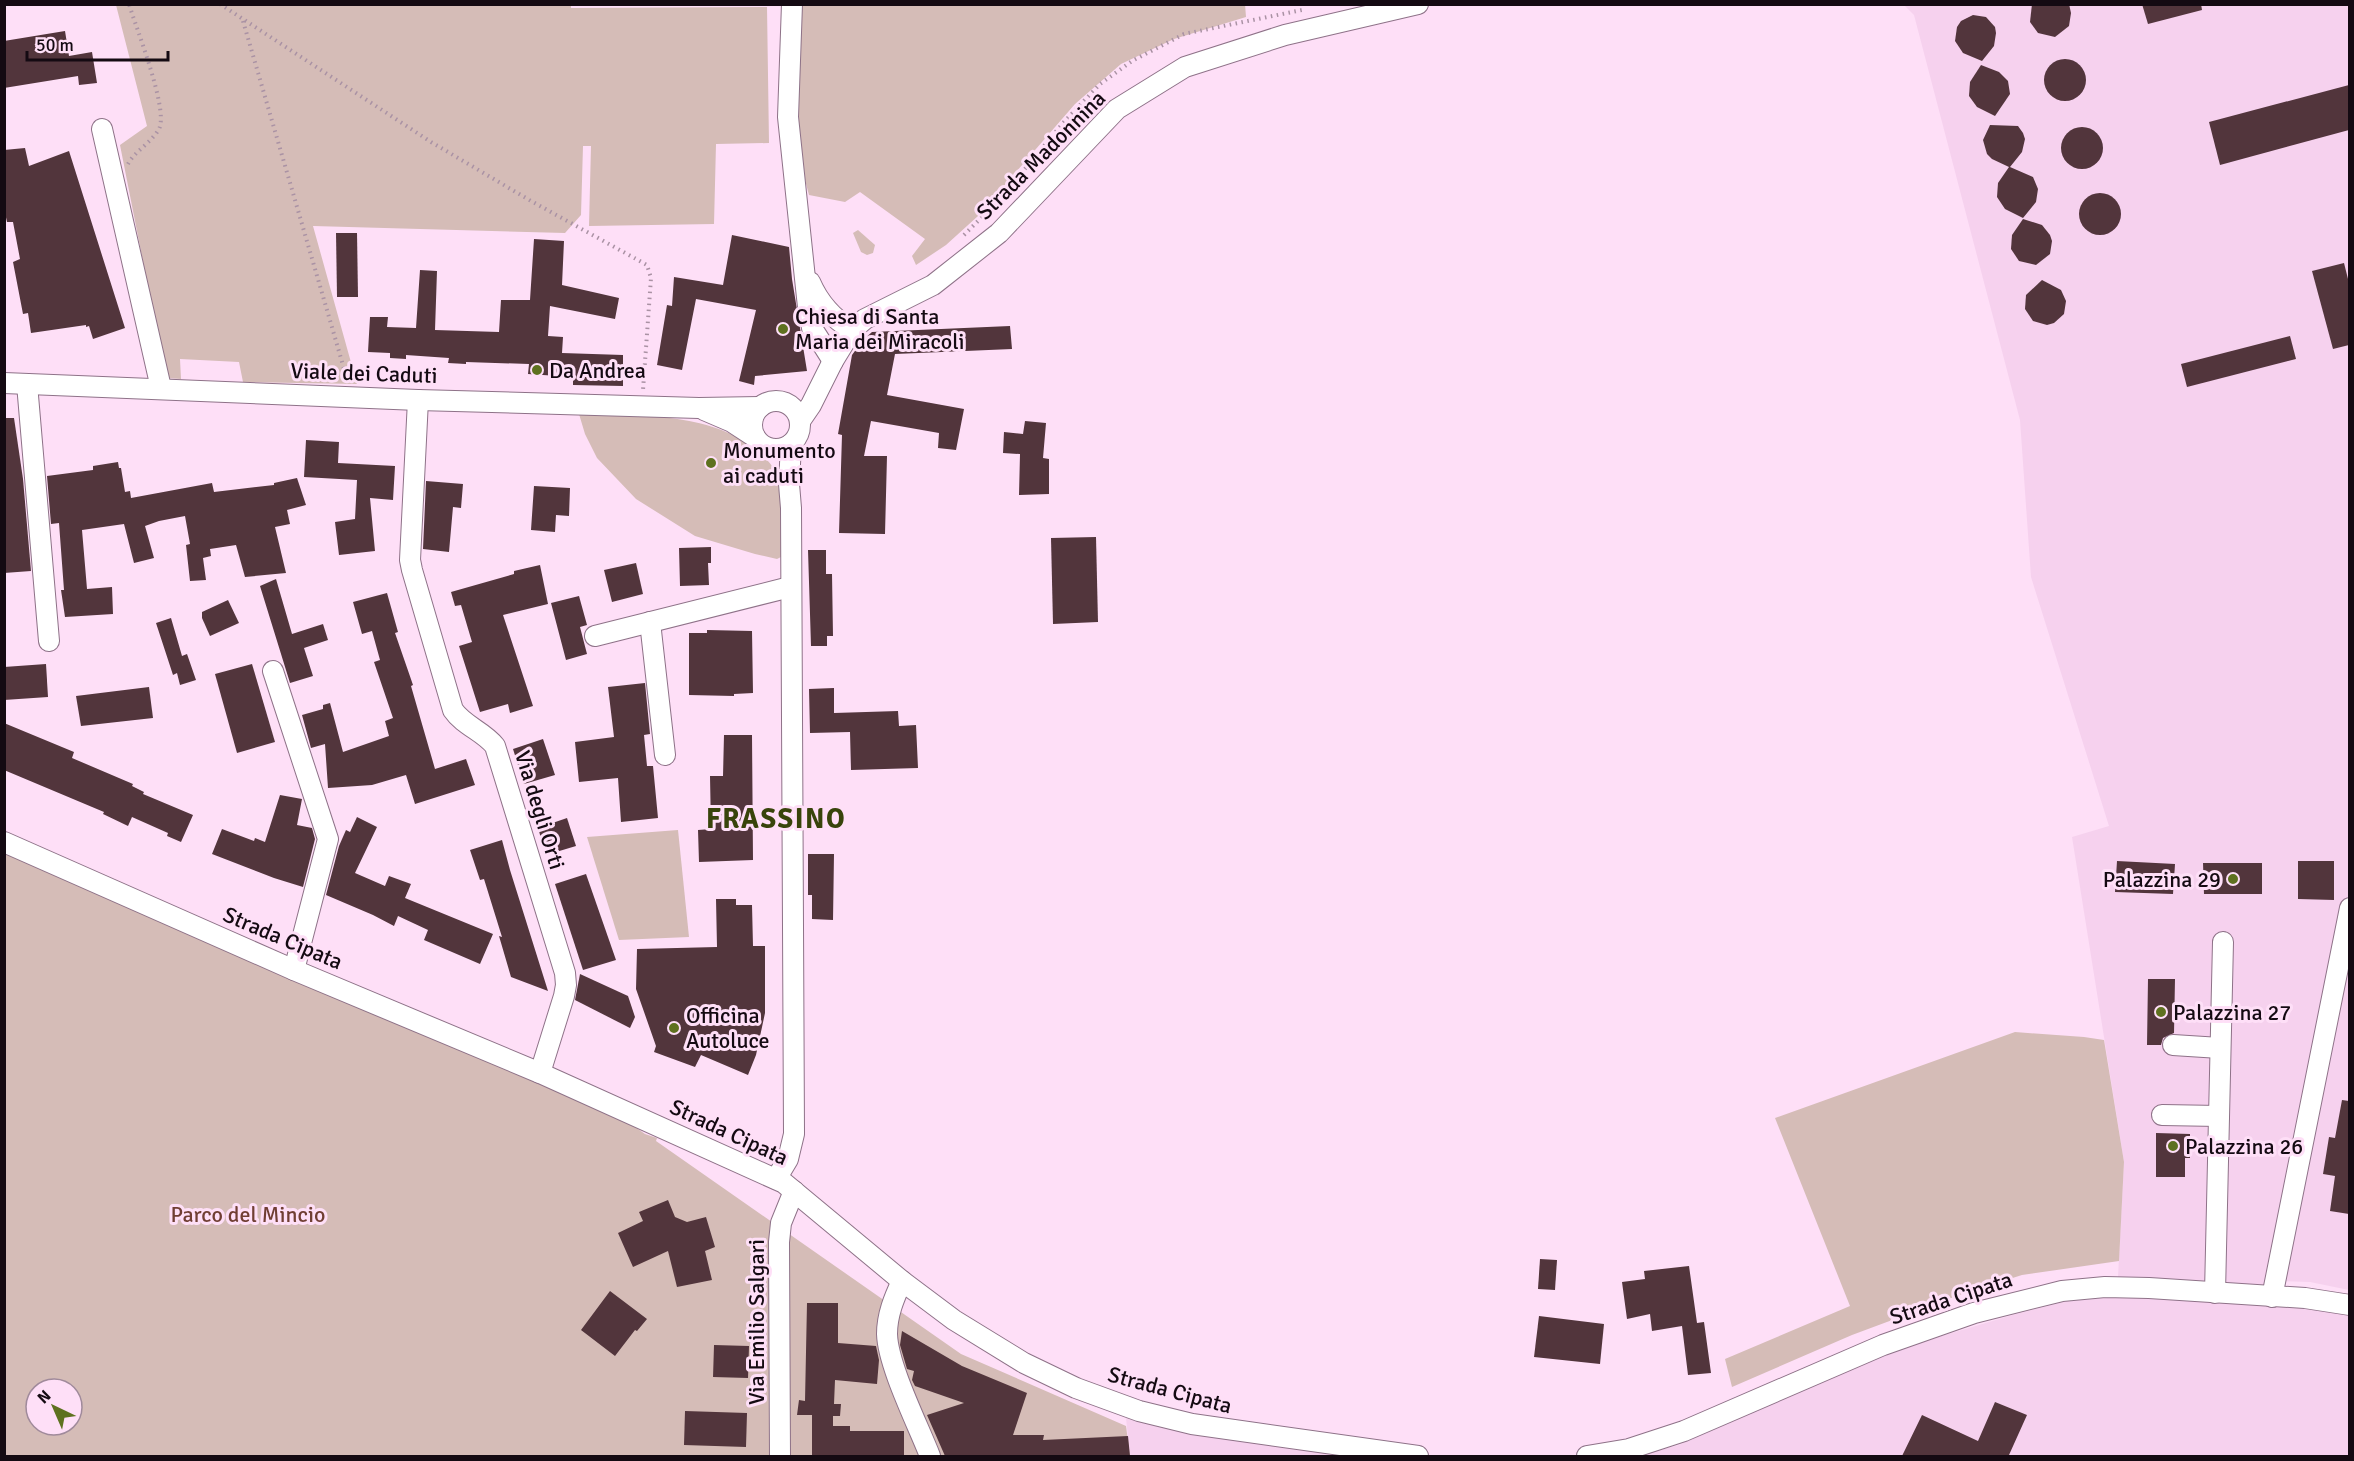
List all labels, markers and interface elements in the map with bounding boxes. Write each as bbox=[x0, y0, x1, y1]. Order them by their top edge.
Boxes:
scale bar bbox=[27, 24, 168, 62]
text: 50 m bbox=[36, 34, 74, 56]
street label: Strada Madonnina bbox=[971, 85, 1111, 225]
place label: Chiesa di Santa Maria dei Miracoli bbox=[795, 303, 965, 355]
marker: Chiesa di Santa Maria dei Miracoli bbox=[776, 322, 790, 336]
street label: Viale dei Caduti bbox=[290, 357, 438, 389]
place label: Da Andrea bbox=[549, 357, 646, 384]
marker: Da Andrea bbox=[530, 363, 544, 377]
place label: Monumento ai caduti bbox=[723, 437, 836, 489]
marker: Monumento ai caduti bbox=[704, 456, 718, 470]
street label: Via degli Orti bbox=[509, 747, 571, 873]
district label: FRASSINO bbox=[706, 802, 846, 836]
place label: Palazzina 29 bbox=[2103, 866, 2221, 893]
marker: Palazzina 29 bbox=[2226, 872, 2240, 886]
street label: Strada Cipata bbox=[219, 901, 347, 975]
place label: Palazzina 27 bbox=[2173, 999, 2291, 1026]
place label: Officina Autoluce bbox=[686, 1002, 770, 1054]
marker: Palazzina 27 bbox=[2154, 1005, 2168, 1019]
marker: Officina Autoluce bbox=[667, 1021, 681, 1035]
street label: Strada Cipata bbox=[666, 1093, 792, 1171]
place label: Palazzina 26 bbox=[2185, 1133, 2303, 1160]
marker: Palazzina 26 bbox=[2166, 1139, 2180, 1153]
park label: Parco del Mincio bbox=[170, 1201, 326, 1228]
street label: Via Emilio Salgari bbox=[743, 1239, 770, 1405]
street label: Strada Cipata bbox=[1886, 1265, 2016, 1331]
street label: Strada Cipata bbox=[1105, 1360, 1235, 1420]
north arrow bbox=[24, 1377, 84, 1437]
text: N bbox=[33, 1386, 55, 1408]

